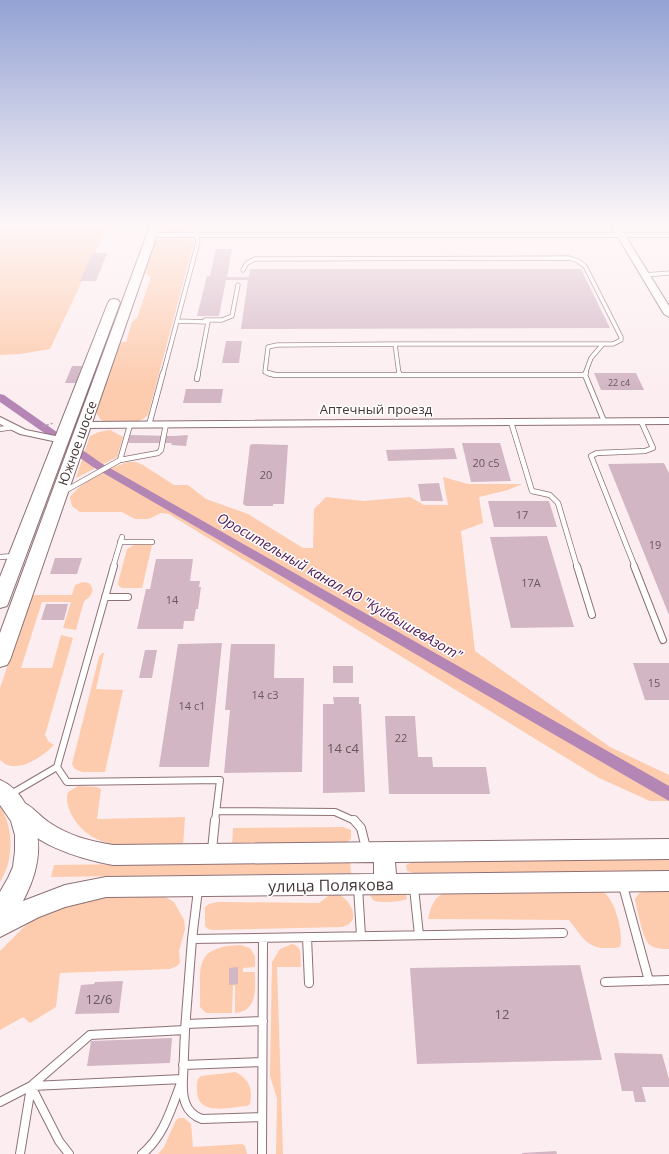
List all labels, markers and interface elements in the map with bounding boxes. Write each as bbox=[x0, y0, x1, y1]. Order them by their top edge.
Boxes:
house number: 22 с4 bbox=[608, 376, 630, 389]
street label: Южное шоссе bbox=[53, 398, 101, 488]
street label: Аптечный проезд bbox=[320, 400, 433, 418]
house number: 20 с5 bbox=[473, 455, 500, 470]
house number: 20 bbox=[260, 467, 272, 482]
house number: 17 bbox=[516, 507, 528, 522]
water label: Оросительный канал АО "КуйбышевАзот" bbox=[214, 508, 466, 664]
house number: 19 bbox=[649, 537, 661, 552]
house number: 17А bbox=[521, 575, 541, 590]
house number: 14 bbox=[166, 592, 179, 607]
house number: 15 bbox=[648, 675, 660, 690]
house number: 14 с3 bbox=[252, 687, 279, 702]
house number: 14 с1 bbox=[179, 698, 206, 713]
house number: 22 bbox=[395, 730, 407, 745]
house number: 14 с4 bbox=[327, 739, 360, 757]
street label: улица Полякова bbox=[268, 873, 394, 897]
house number: 12/6 bbox=[85, 990, 113, 1008]
house number: 12 bbox=[495, 1005, 509, 1023]

